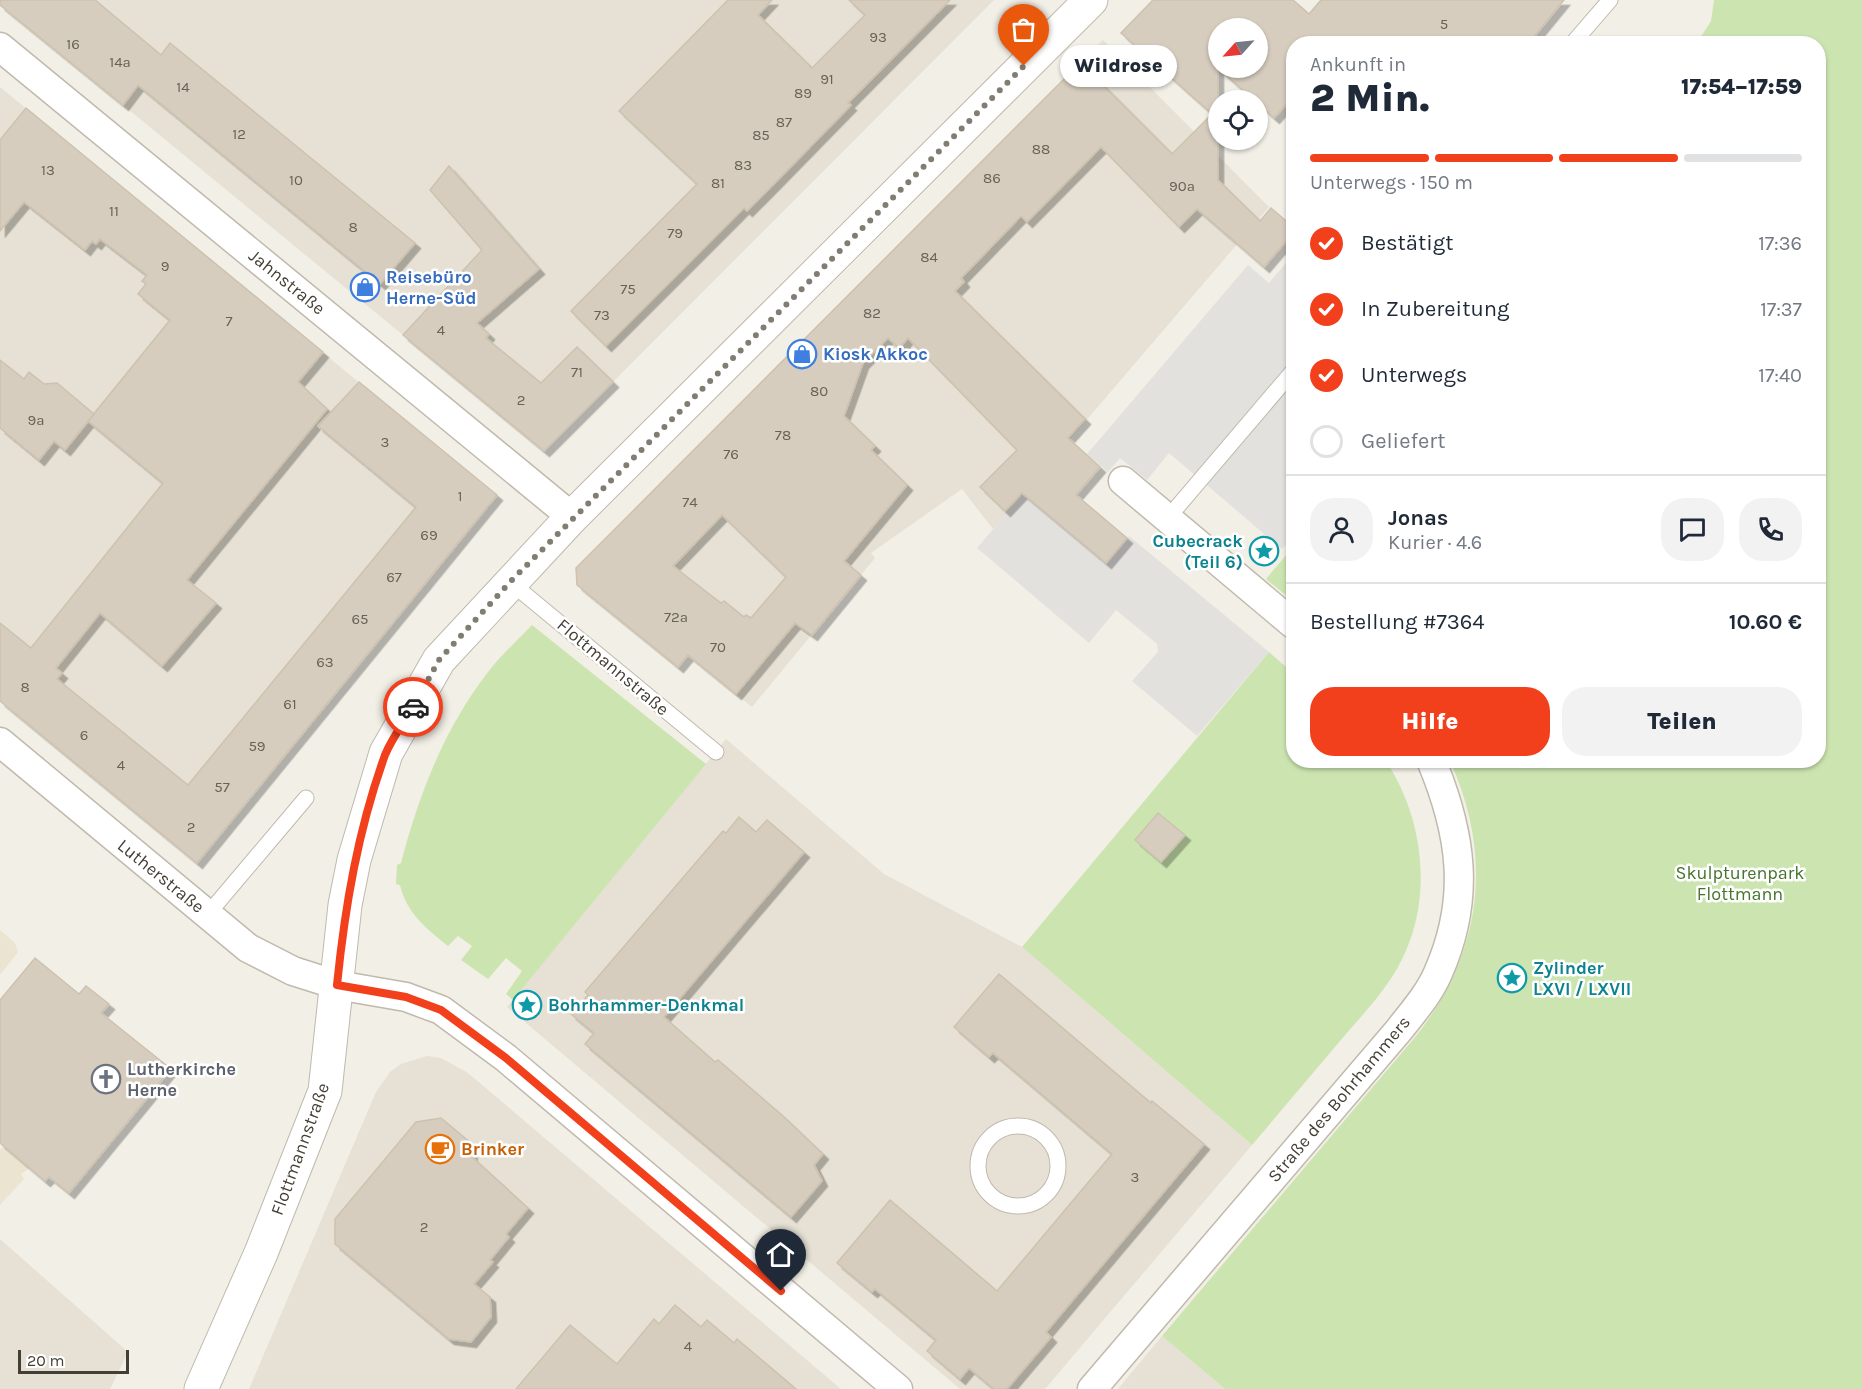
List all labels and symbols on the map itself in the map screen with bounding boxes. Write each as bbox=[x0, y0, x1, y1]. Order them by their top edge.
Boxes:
pin bbox=[998, 4, 1049, 66]
house number: 5 bbox=[1440, 15, 1448, 33]
north arrow bbox=[1208, 18, 1268, 78]
house number: 93 bbox=[869, 28, 887, 46]
house number: 16 bbox=[66, 35, 80, 53]
callout: Wildrose bbox=[1060, 45, 1177, 87]
house number: 14a bbox=[109, 53, 131, 71]
house number: 91 bbox=[820, 70, 834, 88]
house number: 14 bbox=[176, 78, 190, 96]
house number: 89 bbox=[794, 84, 812, 102]
house number: 87 bbox=[776, 113, 792, 131]
house number: 12 bbox=[232, 125, 246, 143]
house number: 85 bbox=[752, 126, 770, 144]
house number: 88 bbox=[1032, 140, 1050, 158]
house number: 83 bbox=[734, 156, 752, 174]
house number: 13 bbox=[41, 161, 55, 179]
house number: 86 bbox=[983, 169, 1001, 187]
house number: 10 bbox=[289, 171, 303, 189]
house number: 81 bbox=[711, 174, 725, 192]
house number: 90a bbox=[1169, 177, 1195, 195]
house number: 11 bbox=[109, 202, 119, 220]
house number: 8 bbox=[348, 218, 358, 236]
house number: 79 bbox=[667, 224, 683, 242]
street label: Jahnstraße bbox=[244, 245, 330, 319]
house number: 84 bbox=[920, 248, 938, 266]
house number: 9 bbox=[161, 257, 169, 275]
place label: Reisebüro Herne-Süd bbox=[386, 266, 477, 309]
shop icon: Reisebüro Herne-Süd bbox=[349, 271, 381, 303]
house number: 75 bbox=[620, 280, 636, 298]
house number: 82 bbox=[863, 304, 881, 322]
house number: 73 bbox=[594, 306, 610, 324]
house number: 7 bbox=[225, 312, 233, 330]
house number: 4 bbox=[437, 321, 446, 339]
shop icon: Kiosk Akkoc bbox=[786, 338, 818, 370]
place label: Kiosk Akkoc bbox=[823, 343, 928, 365]
house number: 71 bbox=[571, 363, 583, 381]
house number: 80 bbox=[810, 382, 828, 400]
house number: 2 bbox=[517, 391, 525, 409]
house number: 9a bbox=[28, 411, 44, 429]
house number: 78 bbox=[775, 426, 791, 444]
house number: 3 bbox=[381, 433, 389, 451]
house number: 76 bbox=[723, 445, 739, 463]
house number: 1 bbox=[458, 487, 462, 505]
house number: 74 bbox=[682, 493, 698, 511]
house number: 69 bbox=[420, 526, 438, 544]
place label: Cubecrack (Teil 6) bbox=[1152, 530, 1243, 573]
place icon: Cubecrack (Teil 6) bbox=[1248, 535, 1280, 567]
house number: 67 bbox=[386, 568, 402, 586]
house number: 72a bbox=[664, 608, 688, 626]
house number: 65 bbox=[351, 610, 369, 628]
street label: Flottmannstraße bbox=[553, 614, 673, 720]
house number: 70 bbox=[710, 638, 726, 656]
house number: 63 bbox=[316, 653, 334, 671]
courier bbox=[383, 677, 443, 737]
house number: 8 bbox=[20, 678, 30, 696]
house number: 61 bbox=[283, 695, 297, 713]
house number: 6 bbox=[80, 726, 88, 744]
house number: 59 bbox=[248, 737, 266, 755]
house number: 4 bbox=[117, 756, 126, 774]
house number: 57 bbox=[214, 778, 230, 796]
house number: 2 bbox=[187, 818, 195, 836]
street label: Lutherstraße bbox=[113, 834, 209, 918]
park label: Skulpturenpark Flottmann bbox=[1676, 862, 1804, 905]
place label: Zylinder LXVI / LXVII bbox=[1533, 957, 1631, 1000]
place icon: Zylinder LXVI / LXVII bbox=[1496, 962, 1528, 994]
place icon: Bohrhammer-Denkmal bbox=[511, 989, 543, 1021]
place label: Bohrhammer-Denkmal bbox=[548, 994, 744, 1016]
street label: Straße des Bohrhammers bbox=[1263, 1011, 1415, 1187]
place label: Lutherkirche Herne bbox=[127, 1058, 236, 1101]
church icon: Lutherkirche Herne bbox=[90, 1063, 122, 1095]
street label: Flottmannstraße bbox=[266, 1080, 334, 1218]
cafe icon: Brinker bbox=[424, 1133, 456, 1165]
place label: Brinker bbox=[461, 1138, 524, 1160]
house number: 3 bbox=[1131, 1168, 1139, 1186]
house number: 2 bbox=[420, 1218, 428, 1236]
pin bbox=[755, 1229, 806, 1291]
house number: 4 bbox=[684, 1337, 693, 1355]
scale bar bbox=[18, 1347, 129, 1374]

